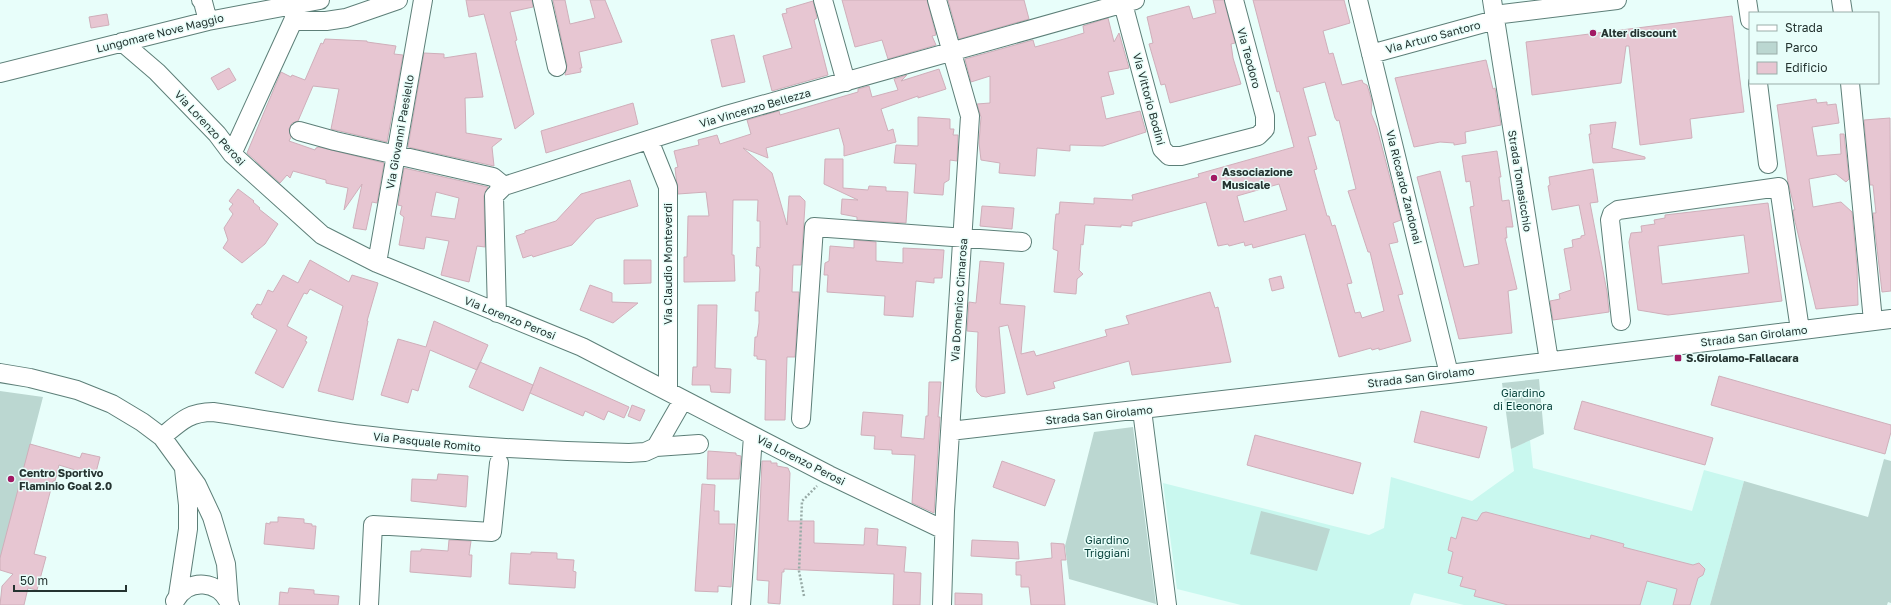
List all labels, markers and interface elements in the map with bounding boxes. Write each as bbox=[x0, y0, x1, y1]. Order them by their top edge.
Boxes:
street label: Lungomare Nove Maggio bbox=[95, 10, 225, 55]
legend bbox=[1749, 12, 1879, 84]
street label: Via Arturo Santoro bbox=[1384, 18, 1482, 55]
text: Strada bbox=[1785, 20, 1823, 35]
street label: Via Teodoro bbox=[1235, 26, 1264, 90]
place label: Alter discount bbox=[1601, 26, 1677, 39]
marker: Alter discount bbox=[1588, 28, 1598, 38]
text: Parco bbox=[1785, 40, 1818, 55]
street label: Via Vittorio Bodini bbox=[1131, 51, 1168, 146]
text: Edificio bbox=[1785, 60, 1827, 75]
street label: Via Giovanni Paesiello bbox=[383, 73, 416, 190]
street label: Via Vincenzo Bellezza bbox=[698, 85, 812, 130]
street label: Via Lorenzo Perosi bbox=[172, 88, 248, 168]
street label: Via Riccardo Zandonai bbox=[1384, 128, 1425, 245]
street label: Strada Tomasicchio bbox=[1506, 129, 1535, 233]
place label: Associazione Musicale bbox=[1222, 165, 1293, 191]
marker: Associazione Musicale bbox=[1209, 173, 1219, 183]
street label: Via Claudio Monteverdi bbox=[661, 203, 674, 325]
street label: Via Domenico Cimarosa bbox=[948, 238, 969, 362]
street label: Via Lorenzo Perosi bbox=[463, 293, 558, 342]
street label: Strada San Girolamo bbox=[1700, 322, 1809, 349]
place label: S.Girolamo-Fallacara bbox=[1686, 351, 1799, 364]
marker: S.Girolamo-Fallacara bbox=[1673, 353, 1683, 363]
street label: Strada San Girolamo bbox=[1367, 363, 1476, 390]
park label: Giardino di Eleonora bbox=[1493, 386, 1553, 412]
street label: Strada San Girolamo bbox=[1045, 402, 1154, 427]
street label: Via Pasquale Romito bbox=[373, 429, 482, 454]
street label: Via Lorenzo Perosi bbox=[755, 432, 848, 487]
place label: Centro Sportivo Flaminio Goal 2.0 bbox=[19, 466, 112, 492]
marker: Centro Sportivo Flaminio Goal 2.0 bbox=[6, 474, 16, 484]
park label: Giardino Triggiani bbox=[1084, 533, 1130, 559]
scale bar bbox=[14, 567, 126, 593]
text: 50 m bbox=[20, 573, 48, 588]

